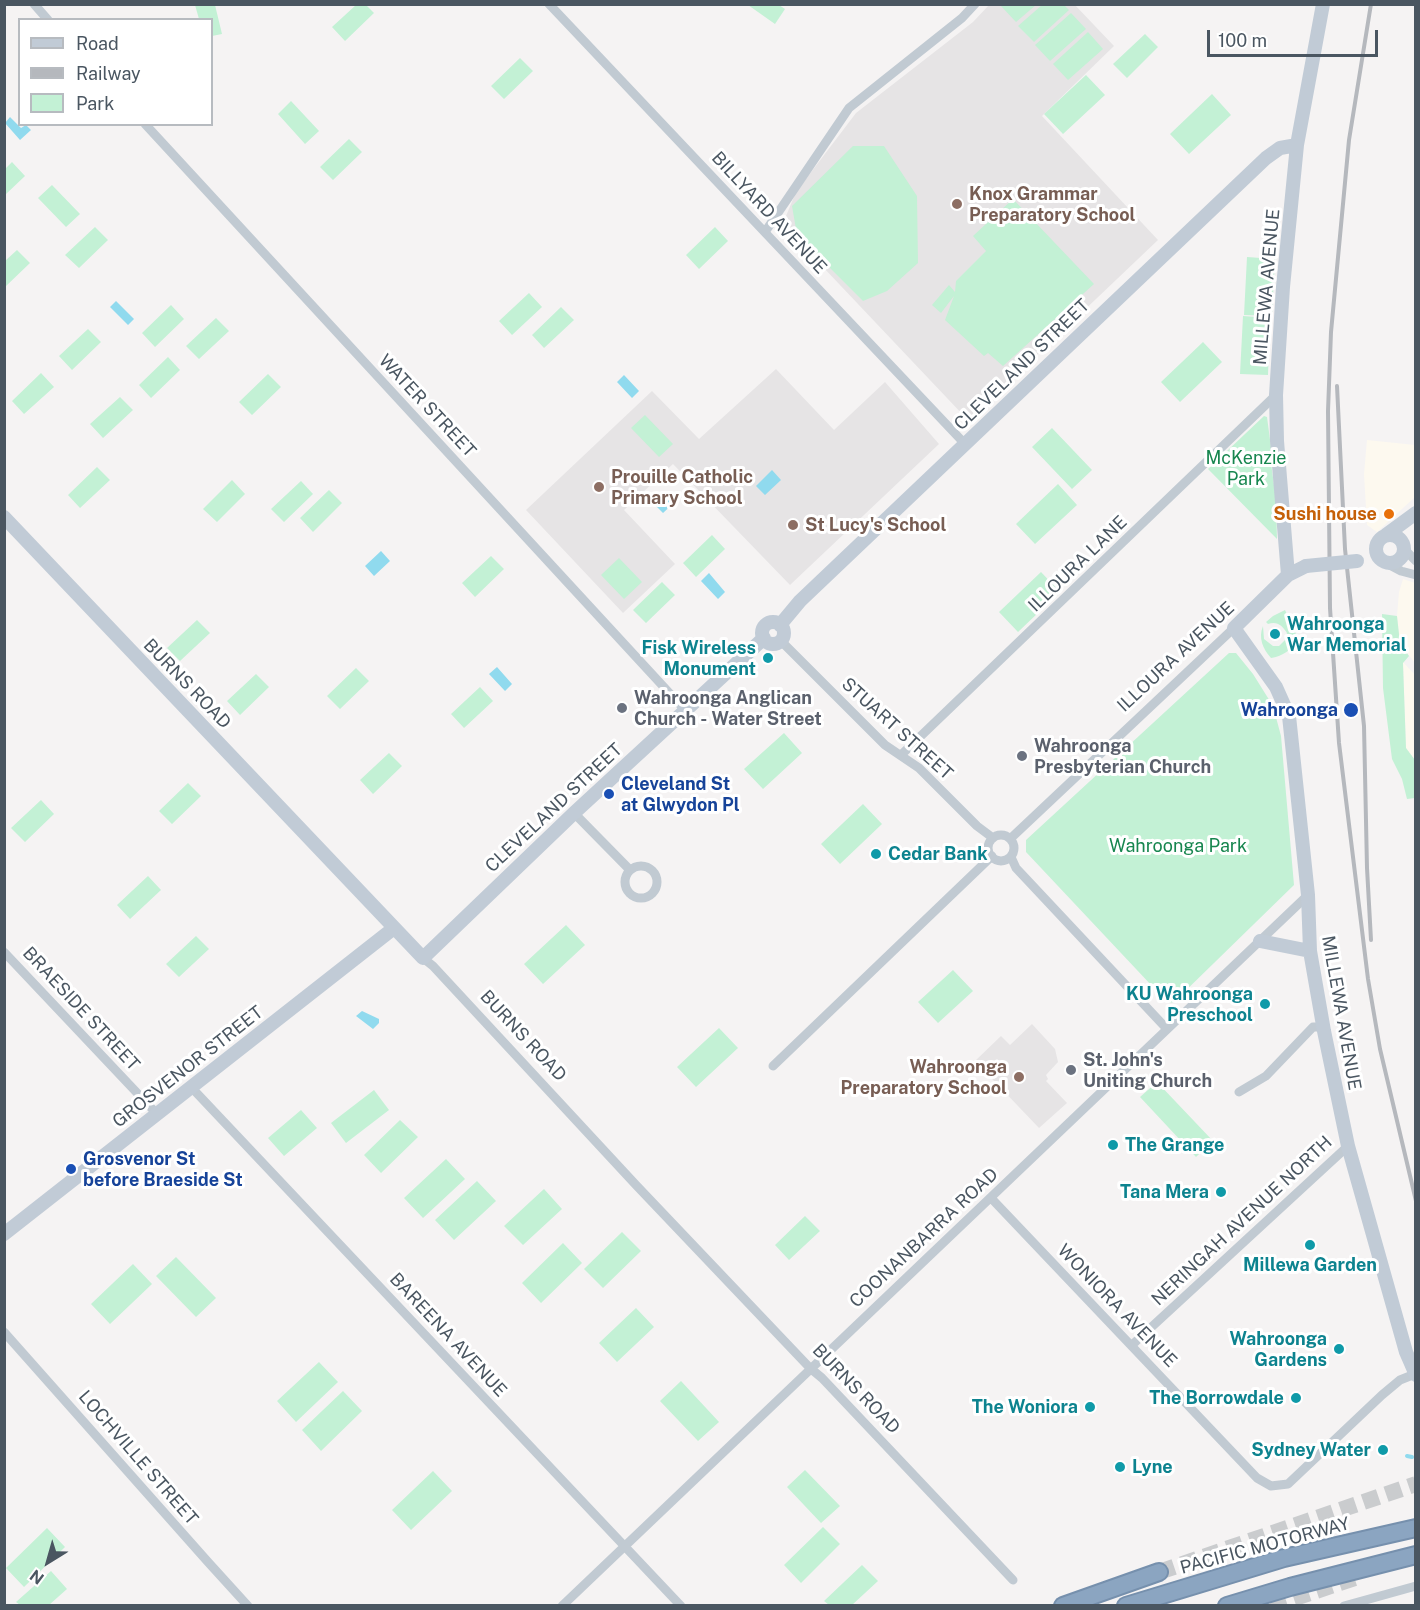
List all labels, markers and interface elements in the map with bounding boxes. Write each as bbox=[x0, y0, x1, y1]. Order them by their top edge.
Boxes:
legend bbox=[18, 18, 213, 126]
scale bar bbox=[1210, 18, 1381, 56]
text: 100 m bbox=[1218, 30, 1267, 51]
text: Road bbox=[76, 33, 119, 54]
text: Railway bbox=[76, 63, 141, 84]
text: Park bbox=[76, 93, 114, 114]
street label: BILLYARD AVENUE bbox=[707, 147, 831, 279]
place label: Knox Grammar Preparatory School bbox=[969, 183, 1135, 226]
marker: Knox Grammar Preparatory School bbox=[950, 197, 964, 211]
street label: MILLEWA AVENUE bbox=[1249, 208, 1285, 366]
street label: CLEVELAND STREET bbox=[950, 295, 1094, 435]
street label: WATER STREET bbox=[374, 350, 480, 462]
park label: McKenzie Park bbox=[1205, 447, 1287, 490]
place label: Prouille Catholic Primary School bbox=[611, 466, 753, 508]
marker: Prouille Catholic Primary School bbox=[592, 480, 606, 494]
place label: Sushi house bbox=[1273, 503, 1377, 525]
marker: Sushi house bbox=[1382, 507, 1396, 521]
street label: ILLOURA LANE bbox=[1024, 512, 1132, 616]
place label: St Lucy's School bbox=[805, 514, 946, 536]
marker: St Lucy's School bbox=[786, 518, 800, 532]
street label: ILLOURA AVENUE bbox=[1113, 597, 1239, 717]
place label: Wahroonga War Memorial bbox=[1287, 613, 1407, 656]
marker: Wahroonga War Memorial bbox=[1268, 627, 1282, 641]
street label: BURNS ROAD bbox=[139, 635, 235, 733]
place label: Fisk Wireless Monument bbox=[641, 637, 756, 680]
marker: Fisk Wireless Monument bbox=[761, 651, 775, 665]
street label: STUART STREET bbox=[837, 673, 957, 785]
place label: Wahroonga Anglican Church - Water Street bbox=[634, 687, 822, 730]
place label: Wahroonga bbox=[1241, 699, 1338, 721]
marker: Wahroonga Anglican Church - Water Street bbox=[615, 701, 629, 715]
marker: Wahroonga bbox=[1342, 701, 1360, 719]
place label: Wahroonga Presbyterian Church bbox=[1034, 735, 1211, 777]
street label: CLEVELAND STREET bbox=[481, 739, 627, 877]
marker: Wahroonga Presbyterian Church bbox=[1015, 749, 1029, 763]
place label: Cleveland St at Glwydon Pl bbox=[621, 773, 740, 816]
marker: Cleveland St at Glwydon Pl bbox=[602, 787, 616, 801]
park label: Wahroonga Park bbox=[1109, 835, 1247, 857]
place label: Cedar Bank bbox=[888, 843, 988, 865]
marker: Cedar Bank bbox=[869, 847, 883, 861]
street label: MILLEWA AVENUE bbox=[1317, 934, 1365, 1092]
street label: BRAESIDE STREET bbox=[18, 943, 144, 1075]
place label: KU Wahroonga Preschool bbox=[1126, 983, 1253, 1026]
street label: BURNS ROAD bbox=[475, 986, 571, 1086]
marker: KU Wahroonga Preschool bbox=[1258, 997, 1272, 1011]
street label: GROSVENOR STREET bbox=[109, 1002, 267, 1132]
place label: St. John's Uniting Church bbox=[1083, 1049, 1212, 1092]
place label: Wahroonga Preparatory School bbox=[841, 1056, 1007, 1098]
marker: St. John's Uniting Church bbox=[1064, 1063, 1078, 1077]
marker: Wahroonga Preparatory School bbox=[1012, 1070, 1026, 1084]
street label: NERINGAH AVENUE NORTH bbox=[1147, 1132, 1337, 1310]
place label: The Grange bbox=[1125, 1134, 1224, 1156]
marker: The Grange bbox=[1106, 1138, 1120, 1152]
place label: Grosvenor St before Braeside St bbox=[83, 1148, 243, 1190]
marker: Grosvenor St before Braeside St bbox=[64, 1162, 78, 1176]
street label: COONANBARRA ROAD bbox=[845, 1164, 1003, 1312]
place label: Tana Mera bbox=[1120, 1181, 1209, 1203]
marker: Tana Mera bbox=[1214, 1185, 1228, 1199]
marker: Millewa Garden bbox=[1303, 1238, 1317, 1252]
street label: WONIORA AVENUE bbox=[1053, 1240, 1181, 1372]
place label: Millewa Garden bbox=[1243, 1254, 1377, 1276]
street label: BAREENA AVENUE bbox=[385, 1269, 511, 1401]
place label: Wahroonga Gardens bbox=[1230, 1328, 1327, 1370]
street label: BURNS ROAD bbox=[808, 1340, 904, 1438]
marker: Wahroonga Gardens bbox=[1332, 1342, 1346, 1356]
street label: LOCHVILLE STREET bbox=[74, 1386, 202, 1530]
place label: The Borrowdale bbox=[1149, 1387, 1284, 1409]
marker: The Borrowdale bbox=[1289, 1391, 1303, 1405]
place label: The Woniora bbox=[972, 1396, 1078, 1418]
marker: The Woniora bbox=[1083, 1400, 1097, 1414]
place label: Sydney Water bbox=[1251, 1439, 1371, 1461]
marker: Sydney Water bbox=[1376, 1443, 1390, 1457]
place label: Lyne bbox=[1132, 1456, 1173, 1478]
marker: Lyne bbox=[1113, 1460, 1127, 1474]
street label: PACIFIC MOTORWAY bbox=[1178, 1513, 1352, 1579]
north arrow bbox=[18, 1532, 78, 1592]
text: N bbox=[26, 1565, 48, 1588]

